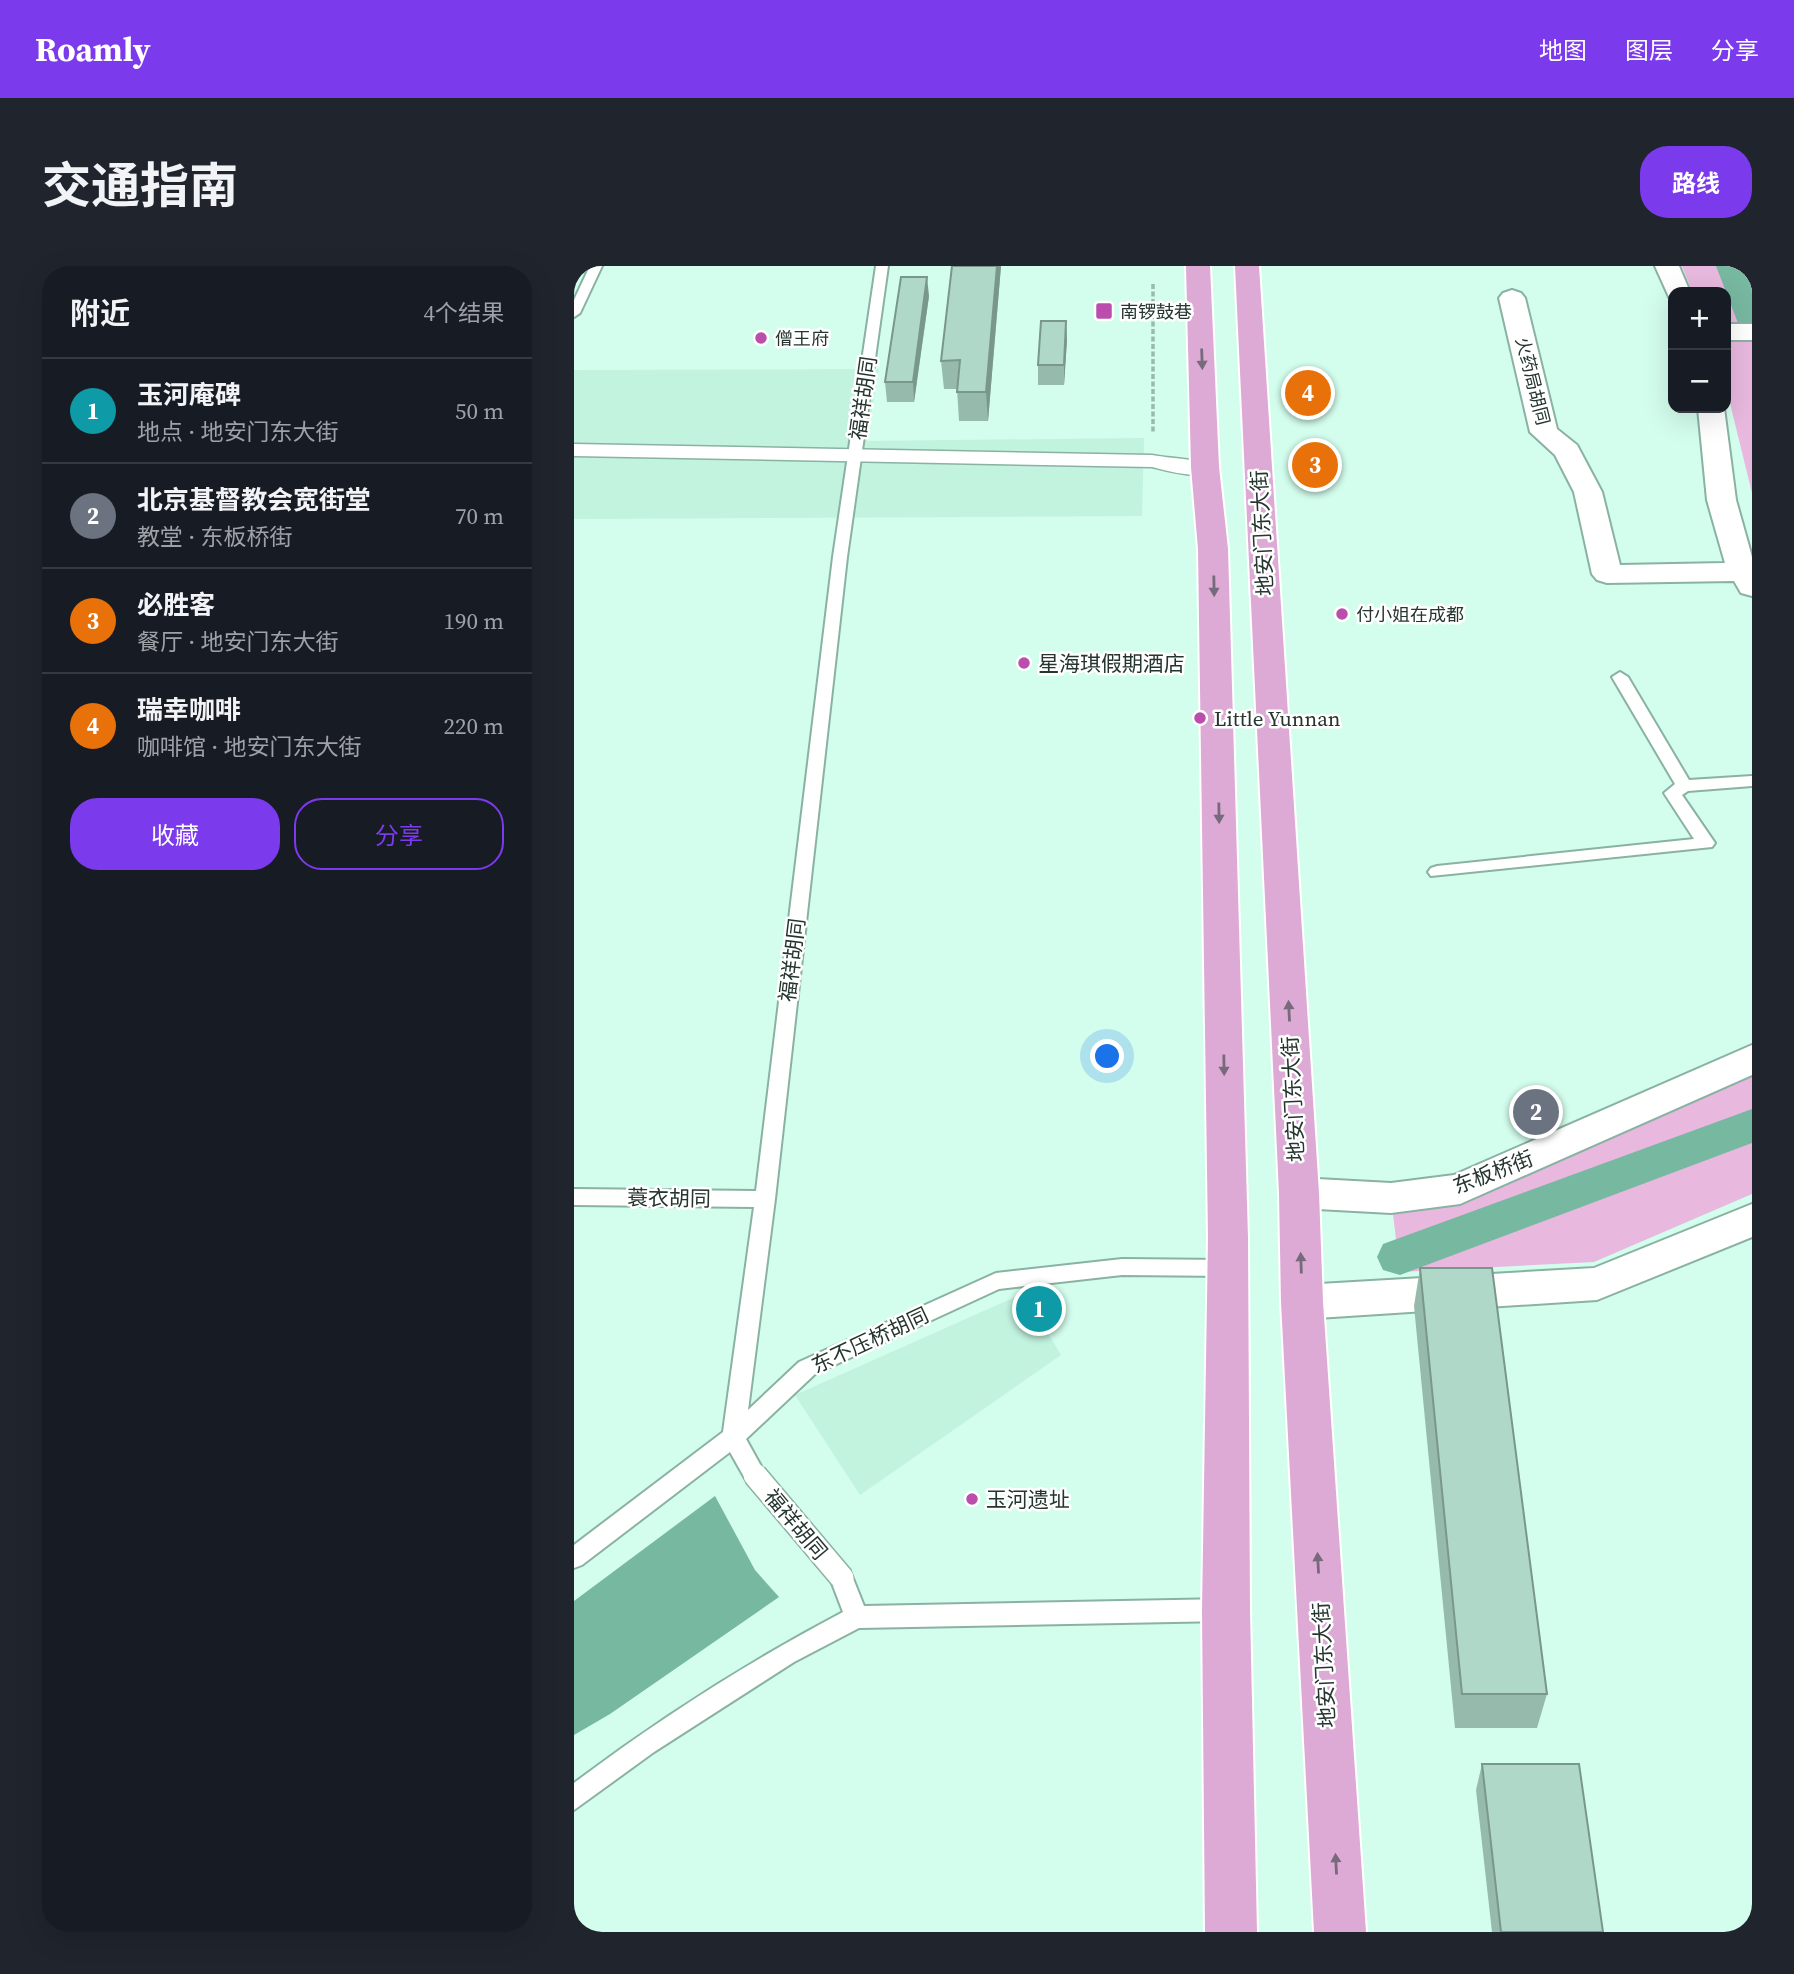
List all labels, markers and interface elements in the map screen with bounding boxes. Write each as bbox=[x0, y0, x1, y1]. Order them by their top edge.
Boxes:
text: Roamly bbox=[35, 27, 151, 72]
text: 地图 bbox=[1539, 34, 1587, 67]
text: 图层 bbox=[1625, 34, 1673, 67]
text: 分享 bbox=[1711, 34, 1759, 67]
button: 路线 bbox=[1640, 146, 1752, 218]
text: 交通指南 bbox=[42, 152, 238, 219]
map controls bbox=[1668, 287, 1731, 413]
button: + bbox=[1668, 287, 1731, 350]
text: 附近 bbox=[70, 293, 130, 334]
text: 4个结果 bbox=[424, 297, 504, 329]
place label: 南锣鼓巷 bbox=[1120, 299, 1192, 324]
marker: 南锣鼓巷 bbox=[1094, 301, 1114, 321]
place label: 僧王府 bbox=[775, 326, 829, 351]
marker: 僧王府 bbox=[753, 330, 769, 346]
street label: 火药局胡同 bbox=[1510, 334, 1556, 428]
one-way arrow bbox=[1196, 348, 1207, 370]
button: − bbox=[1668, 350, 1731, 413]
street label: 福祥胡同 bbox=[843, 354, 883, 442]
pin: 4 bbox=[1285, 367, 1331, 419]
text: 玉河庵碑 bbox=[137, 377, 241, 413]
text: 1 bbox=[87, 395, 99, 427]
text: 50 m bbox=[455, 395, 504, 427]
text: 地点 · 地安门东大街 bbox=[137, 416, 339, 448]
pin: 3 bbox=[1292, 439, 1338, 491]
street label: 地安门东大街 bbox=[1244, 469, 1280, 597]
text: 北京基督教会宽街堂 bbox=[137, 482, 371, 518]
text: 2 bbox=[87, 500, 99, 532]
text: 70 m bbox=[455, 500, 504, 532]
text: 教堂 · 东板桥街 bbox=[137, 521, 293, 553]
one-way arrow bbox=[1208, 575, 1220, 597]
text: 必胜客 bbox=[137, 587, 215, 623]
place label: 付小姐在成都 bbox=[1356, 602, 1464, 627]
text: 3 bbox=[87, 605, 99, 637]
text: 190 m bbox=[443, 605, 504, 637]
marker: 付小姐在成都 bbox=[1334, 606, 1350, 622]
text: 餐厅 · 地安门东大街 bbox=[137, 626, 339, 658]
place label: 星海琪假期酒店 bbox=[1038, 649, 1185, 678]
marker: 星海琪假期酒店 bbox=[1016, 655, 1032, 671]
text: 瑞幸咖啡 bbox=[137, 692, 241, 728]
place label: Little Yunnan bbox=[1214, 704, 1341, 733]
text: 4 bbox=[87, 710, 99, 742]
text: 220 m bbox=[443, 710, 504, 742]
marker: Little Yunnan bbox=[1192, 710, 1208, 726]
text: 咖啡馆 · 地安门东大街 bbox=[137, 731, 362, 763]
button: 收藏 bbox=[70, 798, 280, 870]
button: 分享 bbox=[294, 798, 504, 870]
one-way arrow bbox=[1213, 802, 1225, 824]
street label: 福祥胡同 bbox=[772, 917, 812, 1003]
one-way arrow bbox=[1283, 1000, 1294, 1022]
street label: 地安门东大街 bbox=[1275, 1035, 1311, 1163]
your location bbox=[1090, 1039, 1124, 1073]
one-way arrow bbox=[1219, 1054, 1230, 1076]
pin: 2 bbox=[1513, 1086, 1559, 1138]
street label: 东板桥街 bbox=[1449, 1143, 1537, 1201]
street label: 蓑衣胡同 bbox=[627, 1183, 711, 1213]
one-way arrow bbox=[1295, 1252, 1306, 1274]
pin: 1 bbox=[1016, 1283, 1062, 1335]
street label: 东不压桥胡同 bbox=[807, 1300, 933, 1380]
street label: 福祥胡同 bbox=[758, 1483, 834, 1565]
place label: 玉河遗址 bbox=[986, 1485, 1070, 1514]
marker: 玉河遗址 bbox=[964, 1491, 980, 1507]
one-way arrow bbox=[1312, 1552, 1323, 1574]
street label: 地安门东大街 bbox=[1306, 1601, 1342, 1729]
one-way arrow bbox=[1330, 1853, 1341, 1875]

